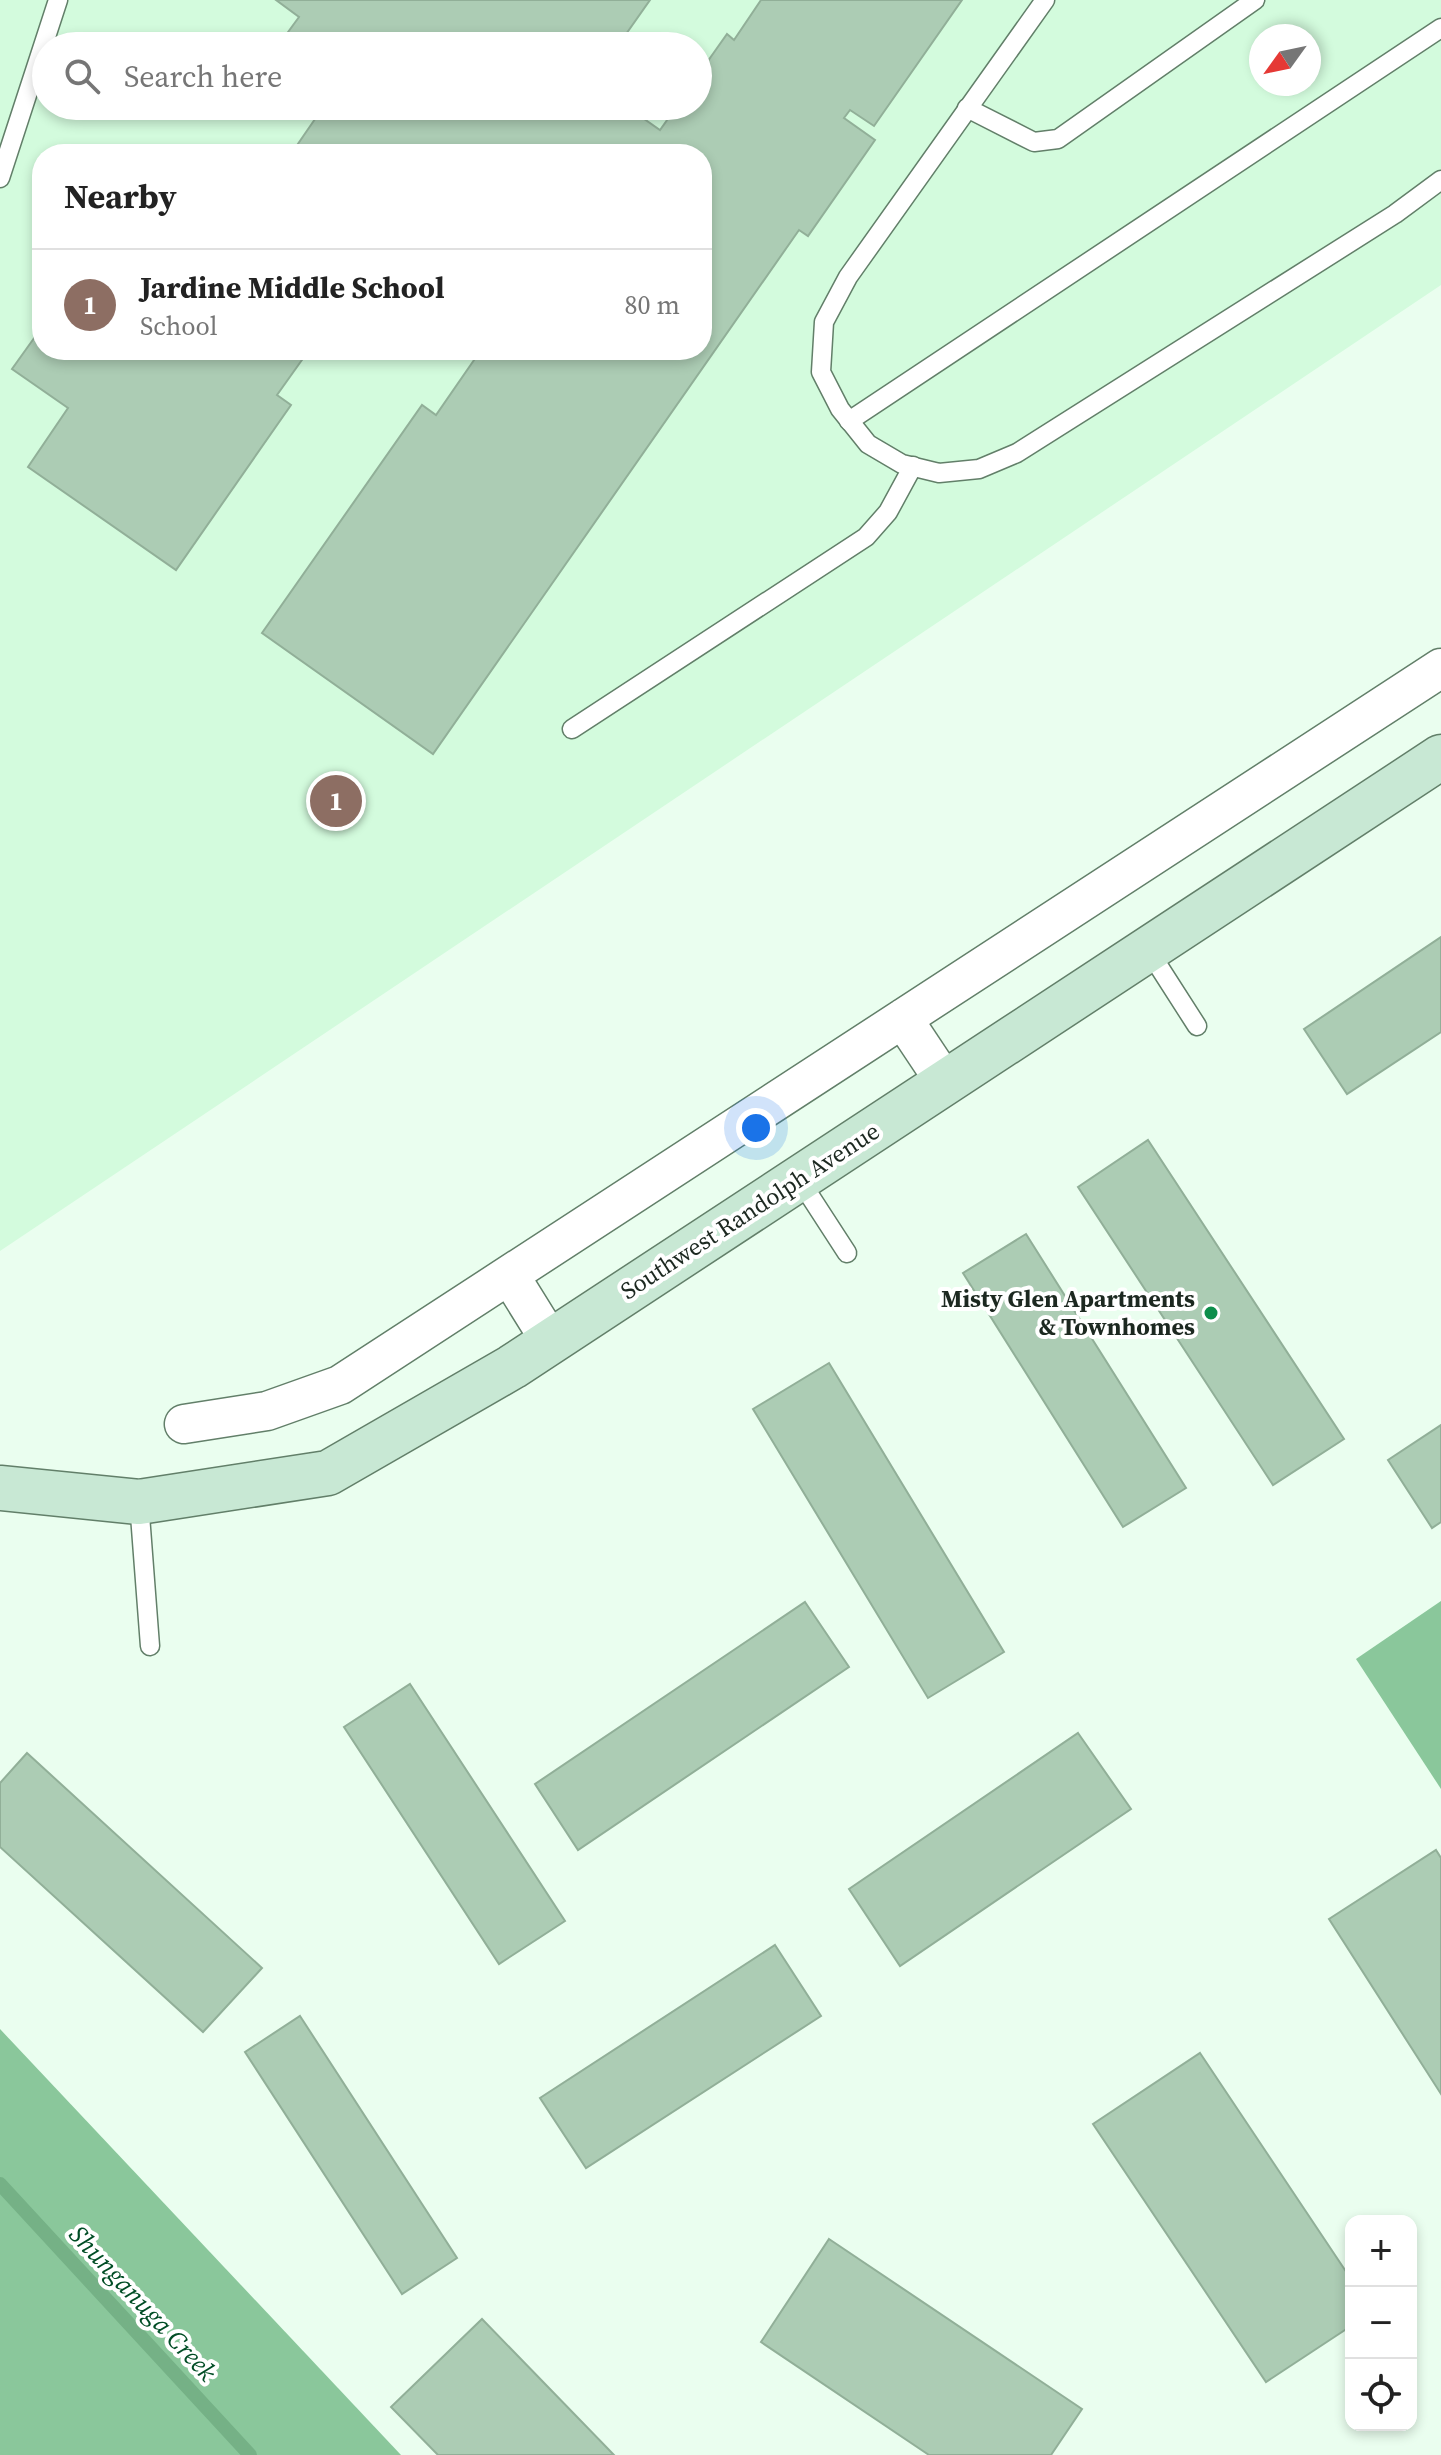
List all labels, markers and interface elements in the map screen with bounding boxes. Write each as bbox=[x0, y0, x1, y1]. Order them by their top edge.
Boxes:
north arrow bbox=[1249, 24, 1321, 96]
search box bbox=[32, 32, 712, 120]
icon: search bbox=[60, 54, 104, 98]
text: Search here bbox=[124, 56, 282, 97]
text: Nearby bbox=[64, 173, 177, 219]
text: Jardine Middle School bbox=[140, 267, 445, 308]
text: 1 bbox=[83, 287, 97, 323]
text: 80 m bbox=[625, 287, 680, 323]
text: School bbox=[140, 308, 217, 344]
pin: 1 bbox=[310, 771, 362, 831]
your location bbox=[736, 1108, 776, 1148]
street label: Southwest Randolph Avenue bbox=[614, 1114, 886, 1307]
place label: Misty Glen Apartments & Townhomes bbox=[941, 1282, 1195, 1343]
marker: Misty Glen Apartments & Townhomes bbox=[1202, 1304, 1220, 1322]
map controls bbox=[1345, 2215, 1417, 2431]
button: + bbox=[1345, 2215, 1417, 2287]
water label: Shunganuga Creek bbox=[61, 2217, 225, 2390]
button: − bbox=[1345, 2287, 1417, 2359]
button: locate bbox=[1345, 2359, 1417, 2431]

